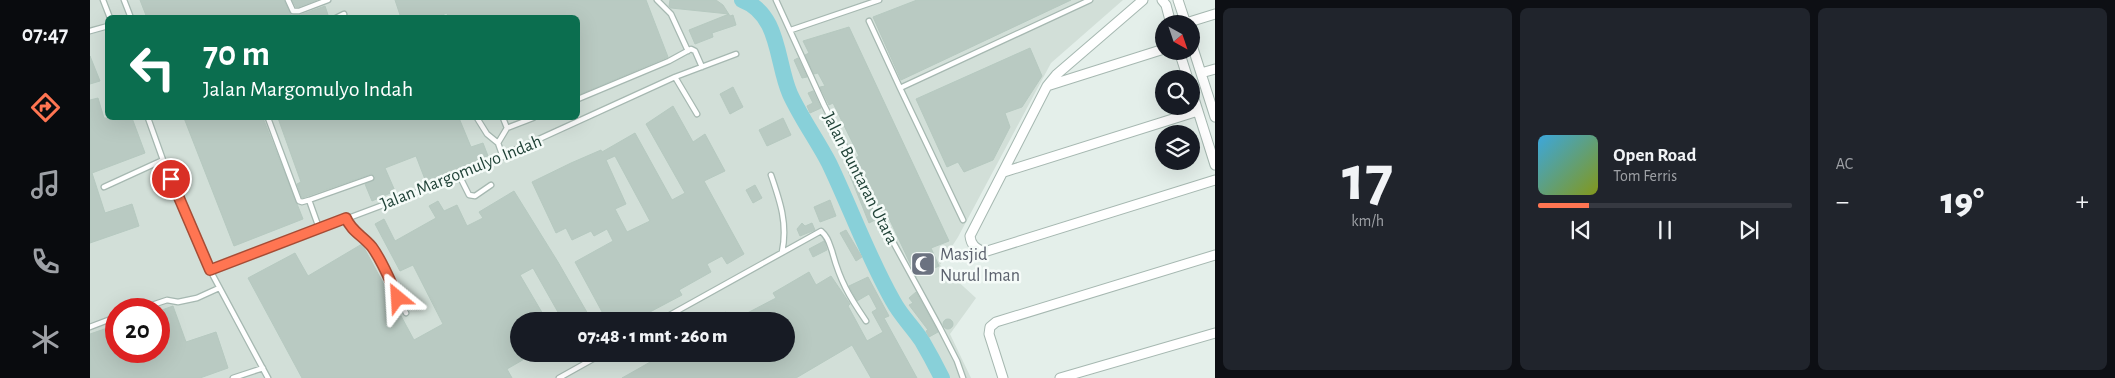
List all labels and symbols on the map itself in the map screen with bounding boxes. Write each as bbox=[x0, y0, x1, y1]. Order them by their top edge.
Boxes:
north arrow bbox=[1155, 15, 1200, 60]
street label: Jalan Buntaran Utara bbox=[819, 110, 901, 247]
street label: Jalan Margomulyo Indah bbox=[378, 132, 544, 213]
pin bbox=[150, 158, 192, 200]
place label: Masjid Nurul Iman bbox=[940, 246, 1020, 285]
mosque icon: Masjid Nurul Iman bbox=[910, 251, 936, 277]
position arrow bbox=[371, 271, 423, 323]
speed limit sign: 20 bbox=[105, 298, 170, 363]

